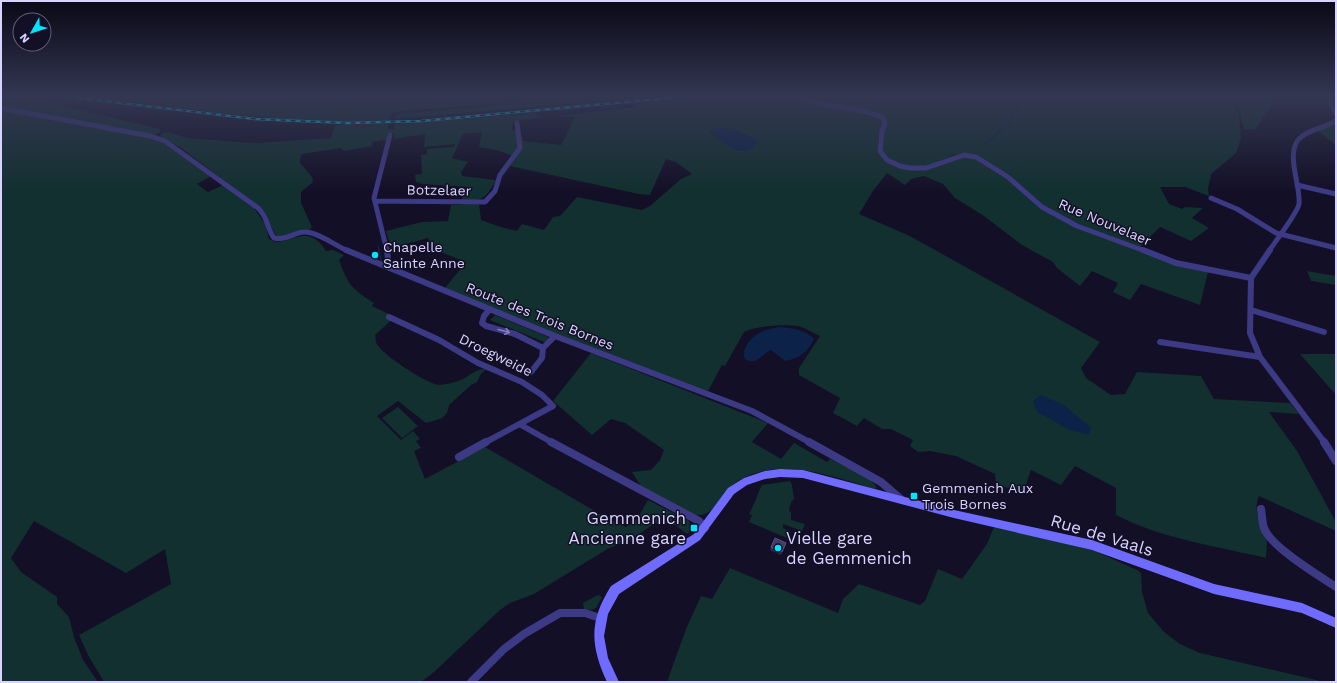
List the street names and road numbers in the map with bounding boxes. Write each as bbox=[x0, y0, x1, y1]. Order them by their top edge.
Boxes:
street label: Botzelaer bbox=[406, 181, 472, 199]
street label: Rue Nouvelaer bbox=[1056, 195, 1154, 249]
street label: Route des Trois Bornes bbox=[464, 279, 616, 353]
street label: Droegweide bbox=[457, 330, 535, 380]
street label: Rue de Vaals bbox=[1048, 510, 1156, 560]

